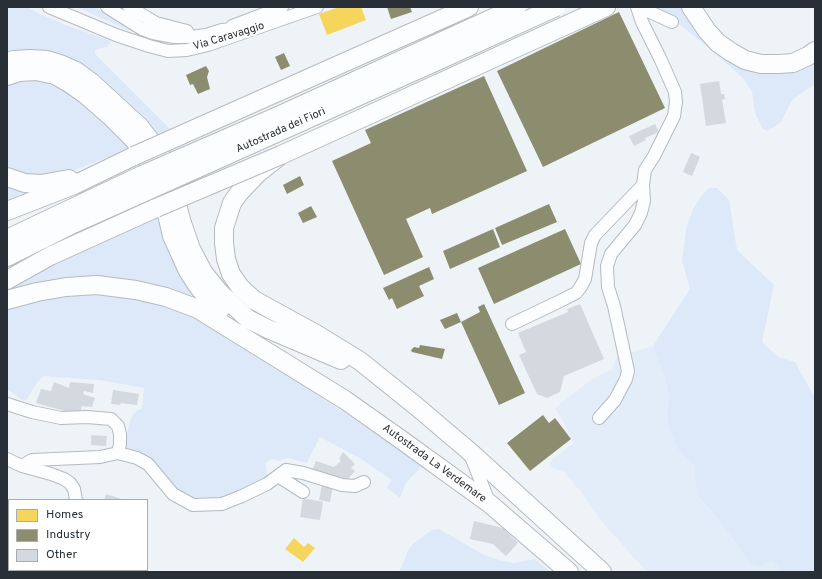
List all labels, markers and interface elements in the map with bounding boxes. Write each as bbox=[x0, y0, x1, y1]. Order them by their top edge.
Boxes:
street label: Via Caravaggio bbox=[192, 20, 266, 54]
street label: Autostrada dei Fiori bbox=[234, 105, 328, 157]
street label: Autostrada La Verdemare bbox=[380, 422, 488, 506]
legend bbox=[8, 499, 148, 571]
text: Homes bbox=[46, 507, 83, 523]
text: Industry bbox=[46, 527, 91, 543]
text: Other bbox=[46, 547, 77, 563]

